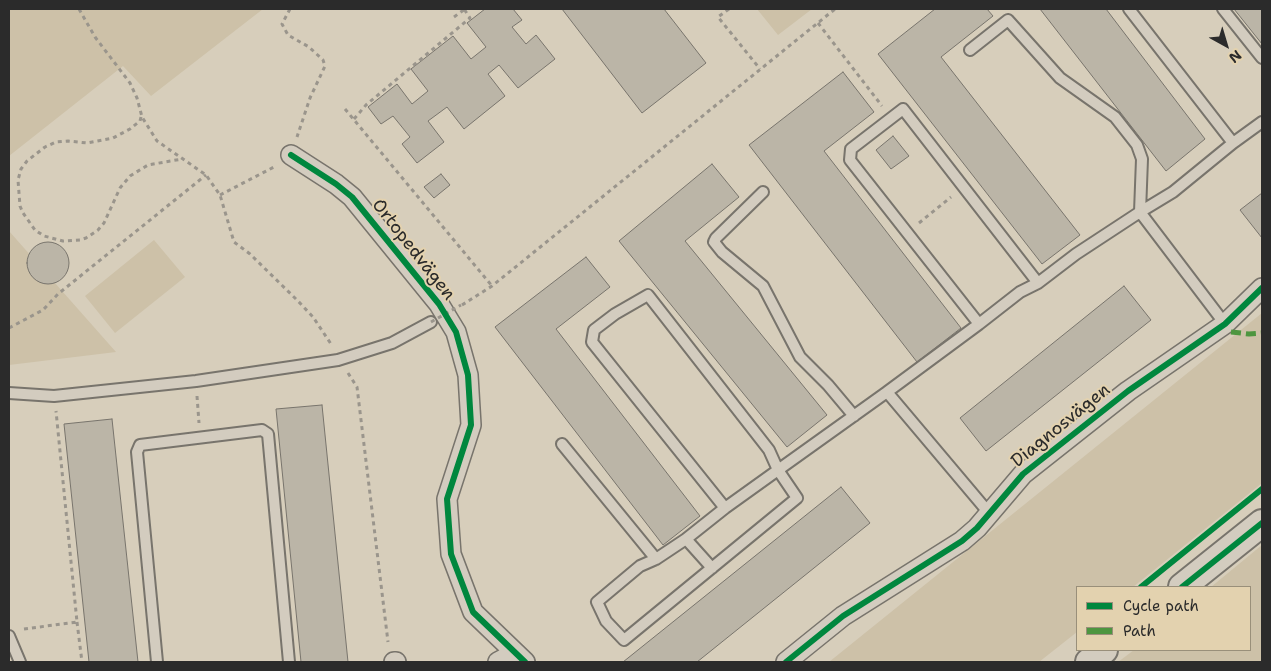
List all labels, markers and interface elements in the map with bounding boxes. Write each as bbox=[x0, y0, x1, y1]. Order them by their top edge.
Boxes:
north arrow bbox=[1201, 20, 1251, 70]
text: N bbox=[1225, 46, 1245, 67]
street label: Ortopedvägen bbox=[367, 195, 459, 305]
street label: Diagnosvägen bbox=[1007, 380, 1115, 472]
legend bbox=[1076, 586, 1251, 651]
text: Cycle path bbox=[1123, 596, 1199, 616]
text: Path bbox=[1123, 621, 1156, 641]

